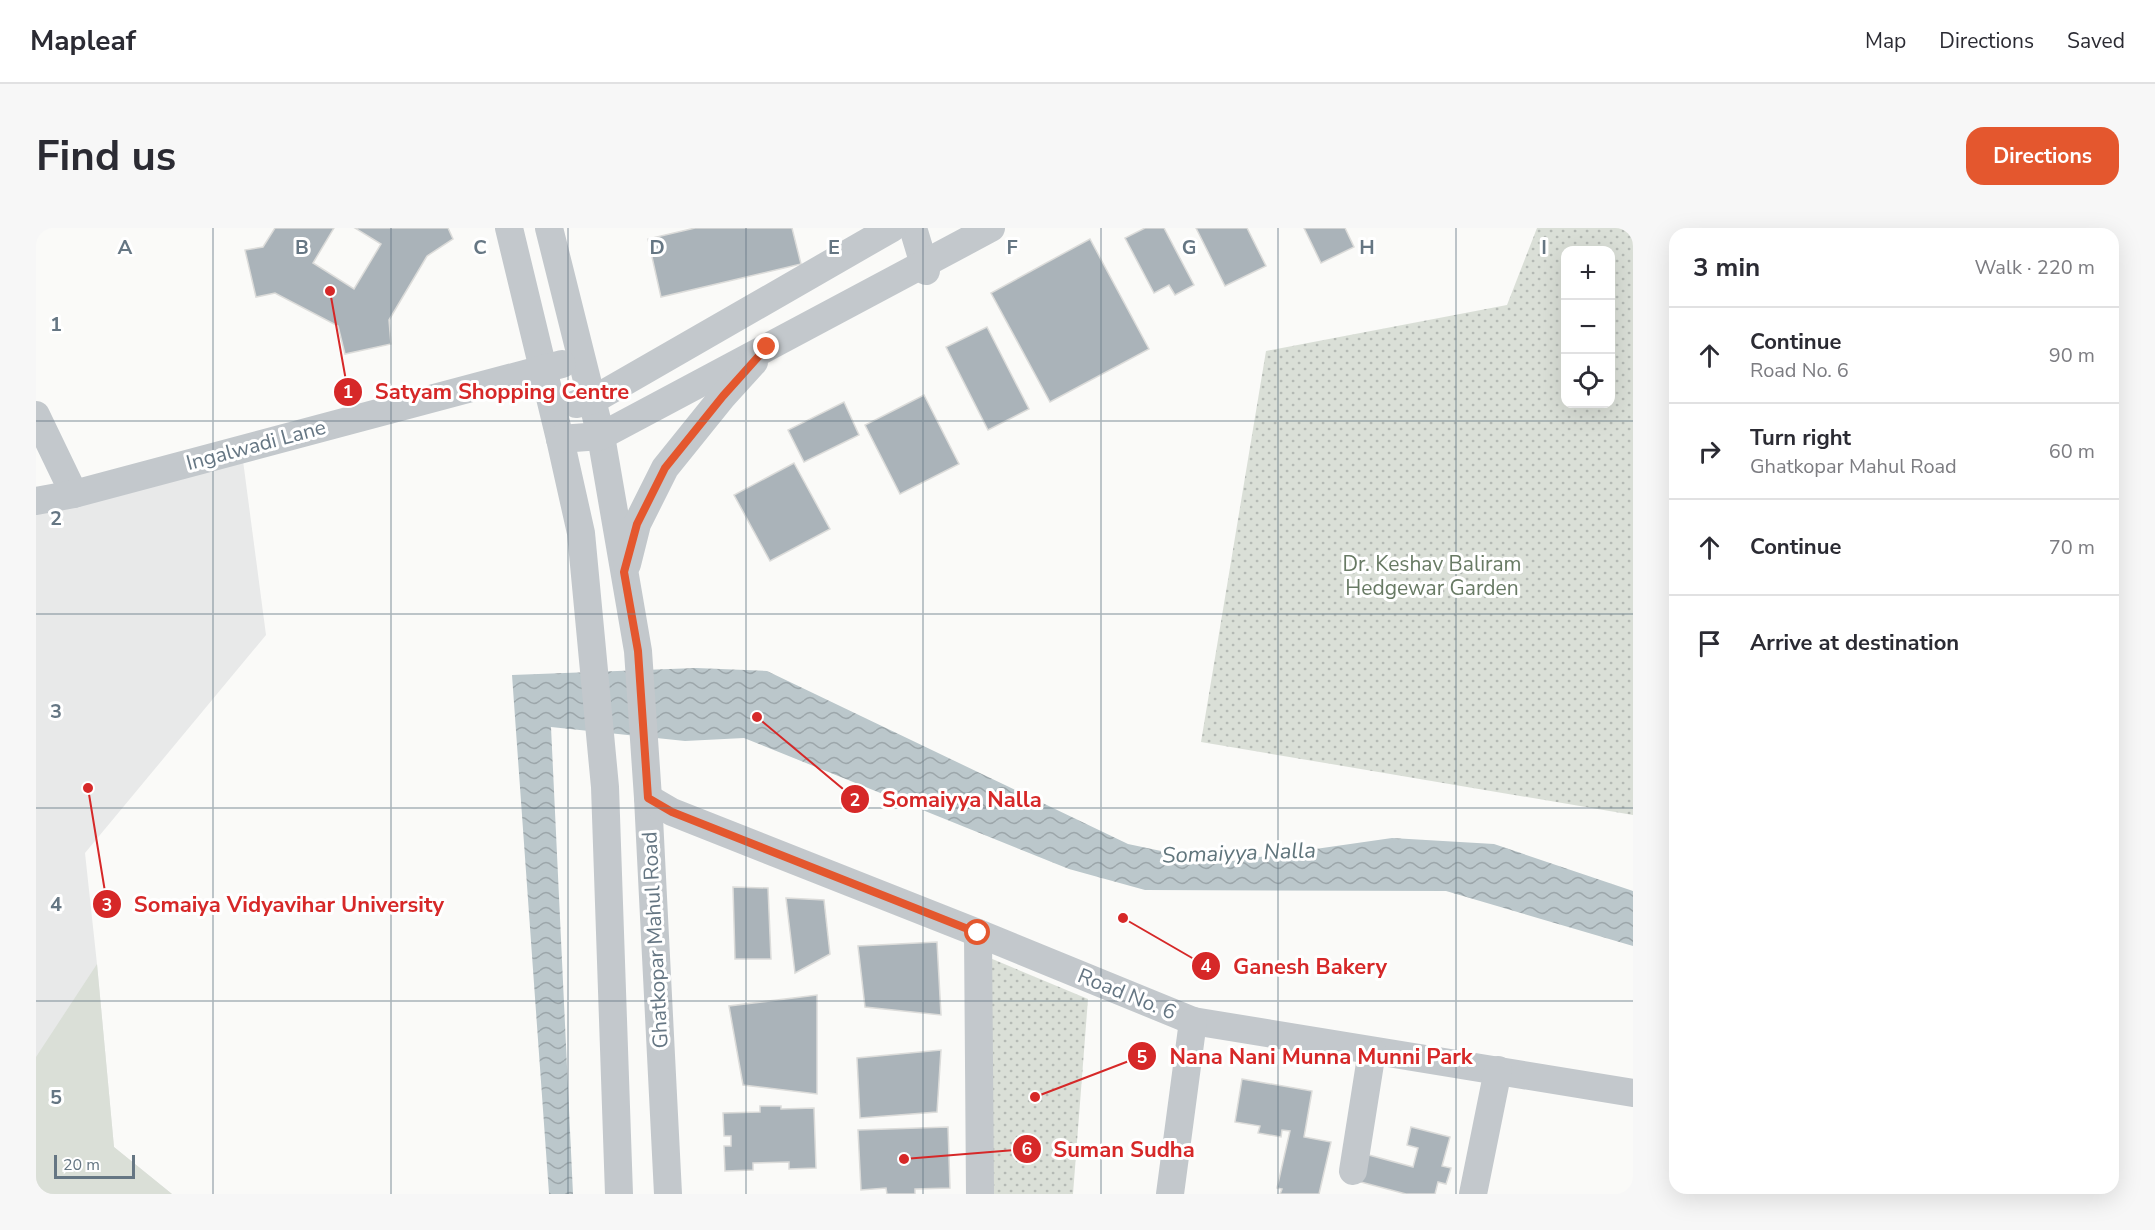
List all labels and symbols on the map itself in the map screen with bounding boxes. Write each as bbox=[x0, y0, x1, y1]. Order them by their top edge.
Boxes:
text: A bbox=[118, 234, 133, 261]
text: B bbox=[295, 234, 309, 261]
text: C bbox=[473, 234, 487, 261]
text: D bbox=[649, 234, 665, 261]
text: E bbox=[828, 234, 840, 261]
text: F bbox=[1006, 234, 1018, 261]
text: G bbox=[1182, 234, 1196, 261]
text: H bbox=[1359, 234, 1375, 261]
text: I bbox=[1541, 234, 1547, 261]
text: 1 bbox=[50, 311, 62, 338]
route end bbox=[753, 333, 779, 359]
callout: Satyam Shopping Centre bbox=[333, 372, 641, 412]
text: Satyam Shopping Centre bbox=[375, 377, 629, 407]
text: 1 bbox=[343, 380, 353, 404]
street label: Ingalwadi Lane bbox=[183, 413, 329, 477]
text: 2 bbox=[50, 505, 62, 532]
park label: Dr. Keshav Baliram Hedgewar Garden bbox=[1342, 550, 1522, 602]
text: 3 bbox=[50, 698, 62, 725]
callout: Somaiyya Nalla bbox=[840, 779, 1054, 819]
text: Somaiyya Nalla bbox=[882, 785, 1042, 815]
text: 2 bbox=[850, 788, 860, 812]
street label: Ghatkopar Mahul Road bbox=[635, 831, 675, 1049]
water label: Somaiyya Nalla bbox=[1161, 835, 1317, 871]
callout: Somaiya Vidyavihar University bbox=[92, 884, 456, 924]
text: Somaiya Vidyavihar University bbox=[134, 890, 445, 920]
text: 4 bbox=[50, 891, 62, 918]
text: 3 bbox=[102, 893, 112, 917]
route start bbox=[964, 919, 990, 945]
callout: Ganesh Bakery bbox=[1191, 946, 1399, 986]
text: Ganesh Bakery bbox=[1233, 952, 1387, 982]
text: 4 bbox=[1201, 954, 1212, 978]
street label: Road No. 6 bbox=[1074, 962, 1180, 1026]
callout: Nana Nani Munna Munni Park bbox=[1127, 1036, 1484, 1076]
text: Nana Nani Munna Munni Park bbox=[1169, 1042, 1474, 1072]
text: 5 bbox=[1137, 1045, 1148, 1069]
text: 5 bbox=[50, 1084, 62, 1111]
callout: Suman Sudha bbox=[1012, 1129, 1207, 1169]
text: Suman Sudha bbox=[1053, 1135, 1195, 1165]
text: 6 bbox=[1022, 1137, 1033, 1161]
scale bar bbox=[54, 1152, 135, 1180]

